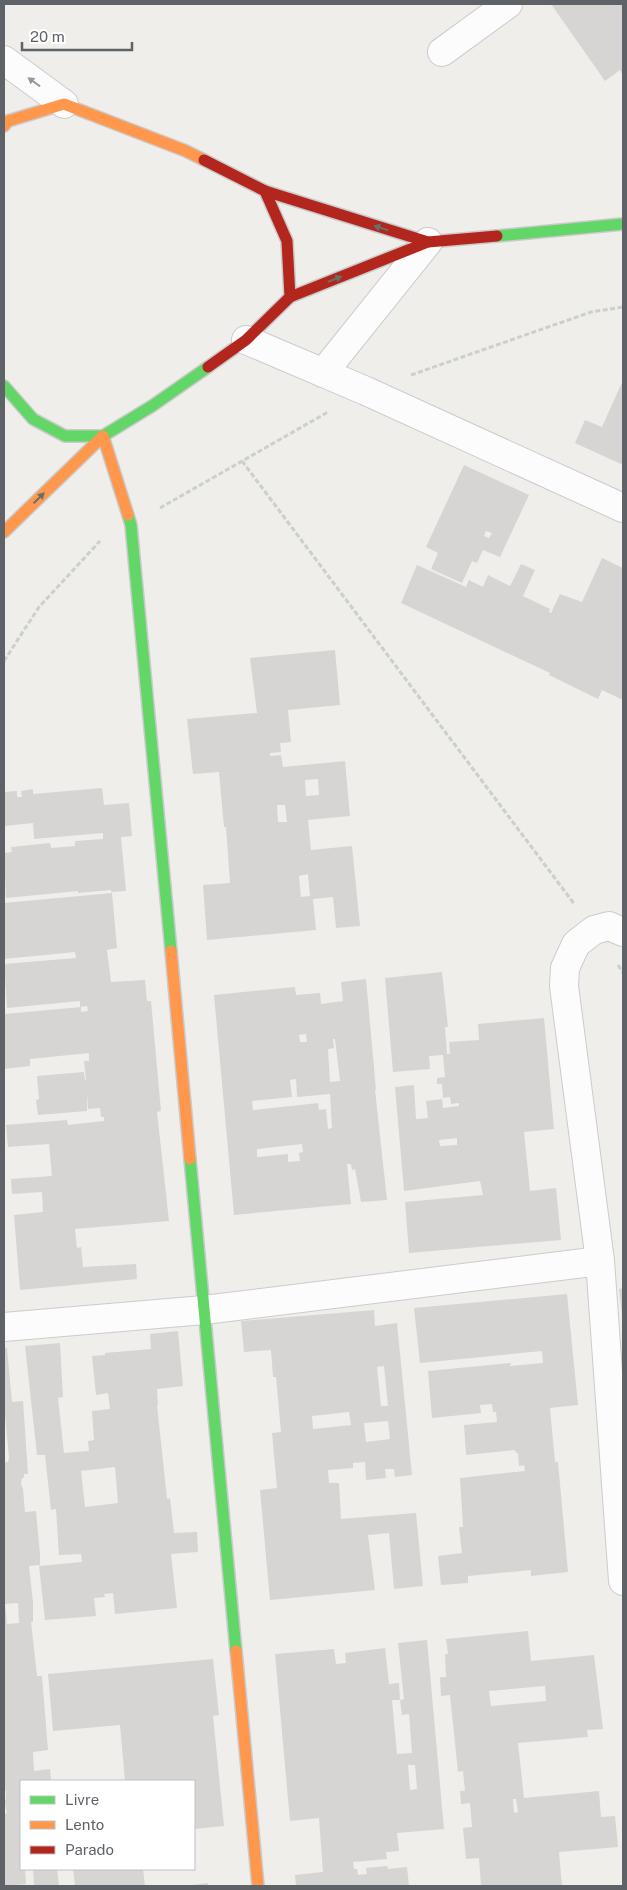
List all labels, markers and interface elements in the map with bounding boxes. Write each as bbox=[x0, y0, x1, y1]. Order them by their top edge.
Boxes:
scale bar bbox=[22, 20, 132, 52]
text: 20 m bbox=[30, 28, 65, 45]
one-way arrow bbox=[27, 77, 41, 87]
one-way arrow bbox=[374, 223, 389, 231]
one-way arrow bbox=[328, 275, 343, 283]
one-way arrow bbox=[32, 492, 44, 504]
legend bbox=[20, 1780, 195, 1870]
text: Livre bbox=[65, 1791, 99, 1808]
text: Lento bbox=[65, 1816, 104, 1833]
text: Parado bbox=[65, 1841, 114, 1858]

